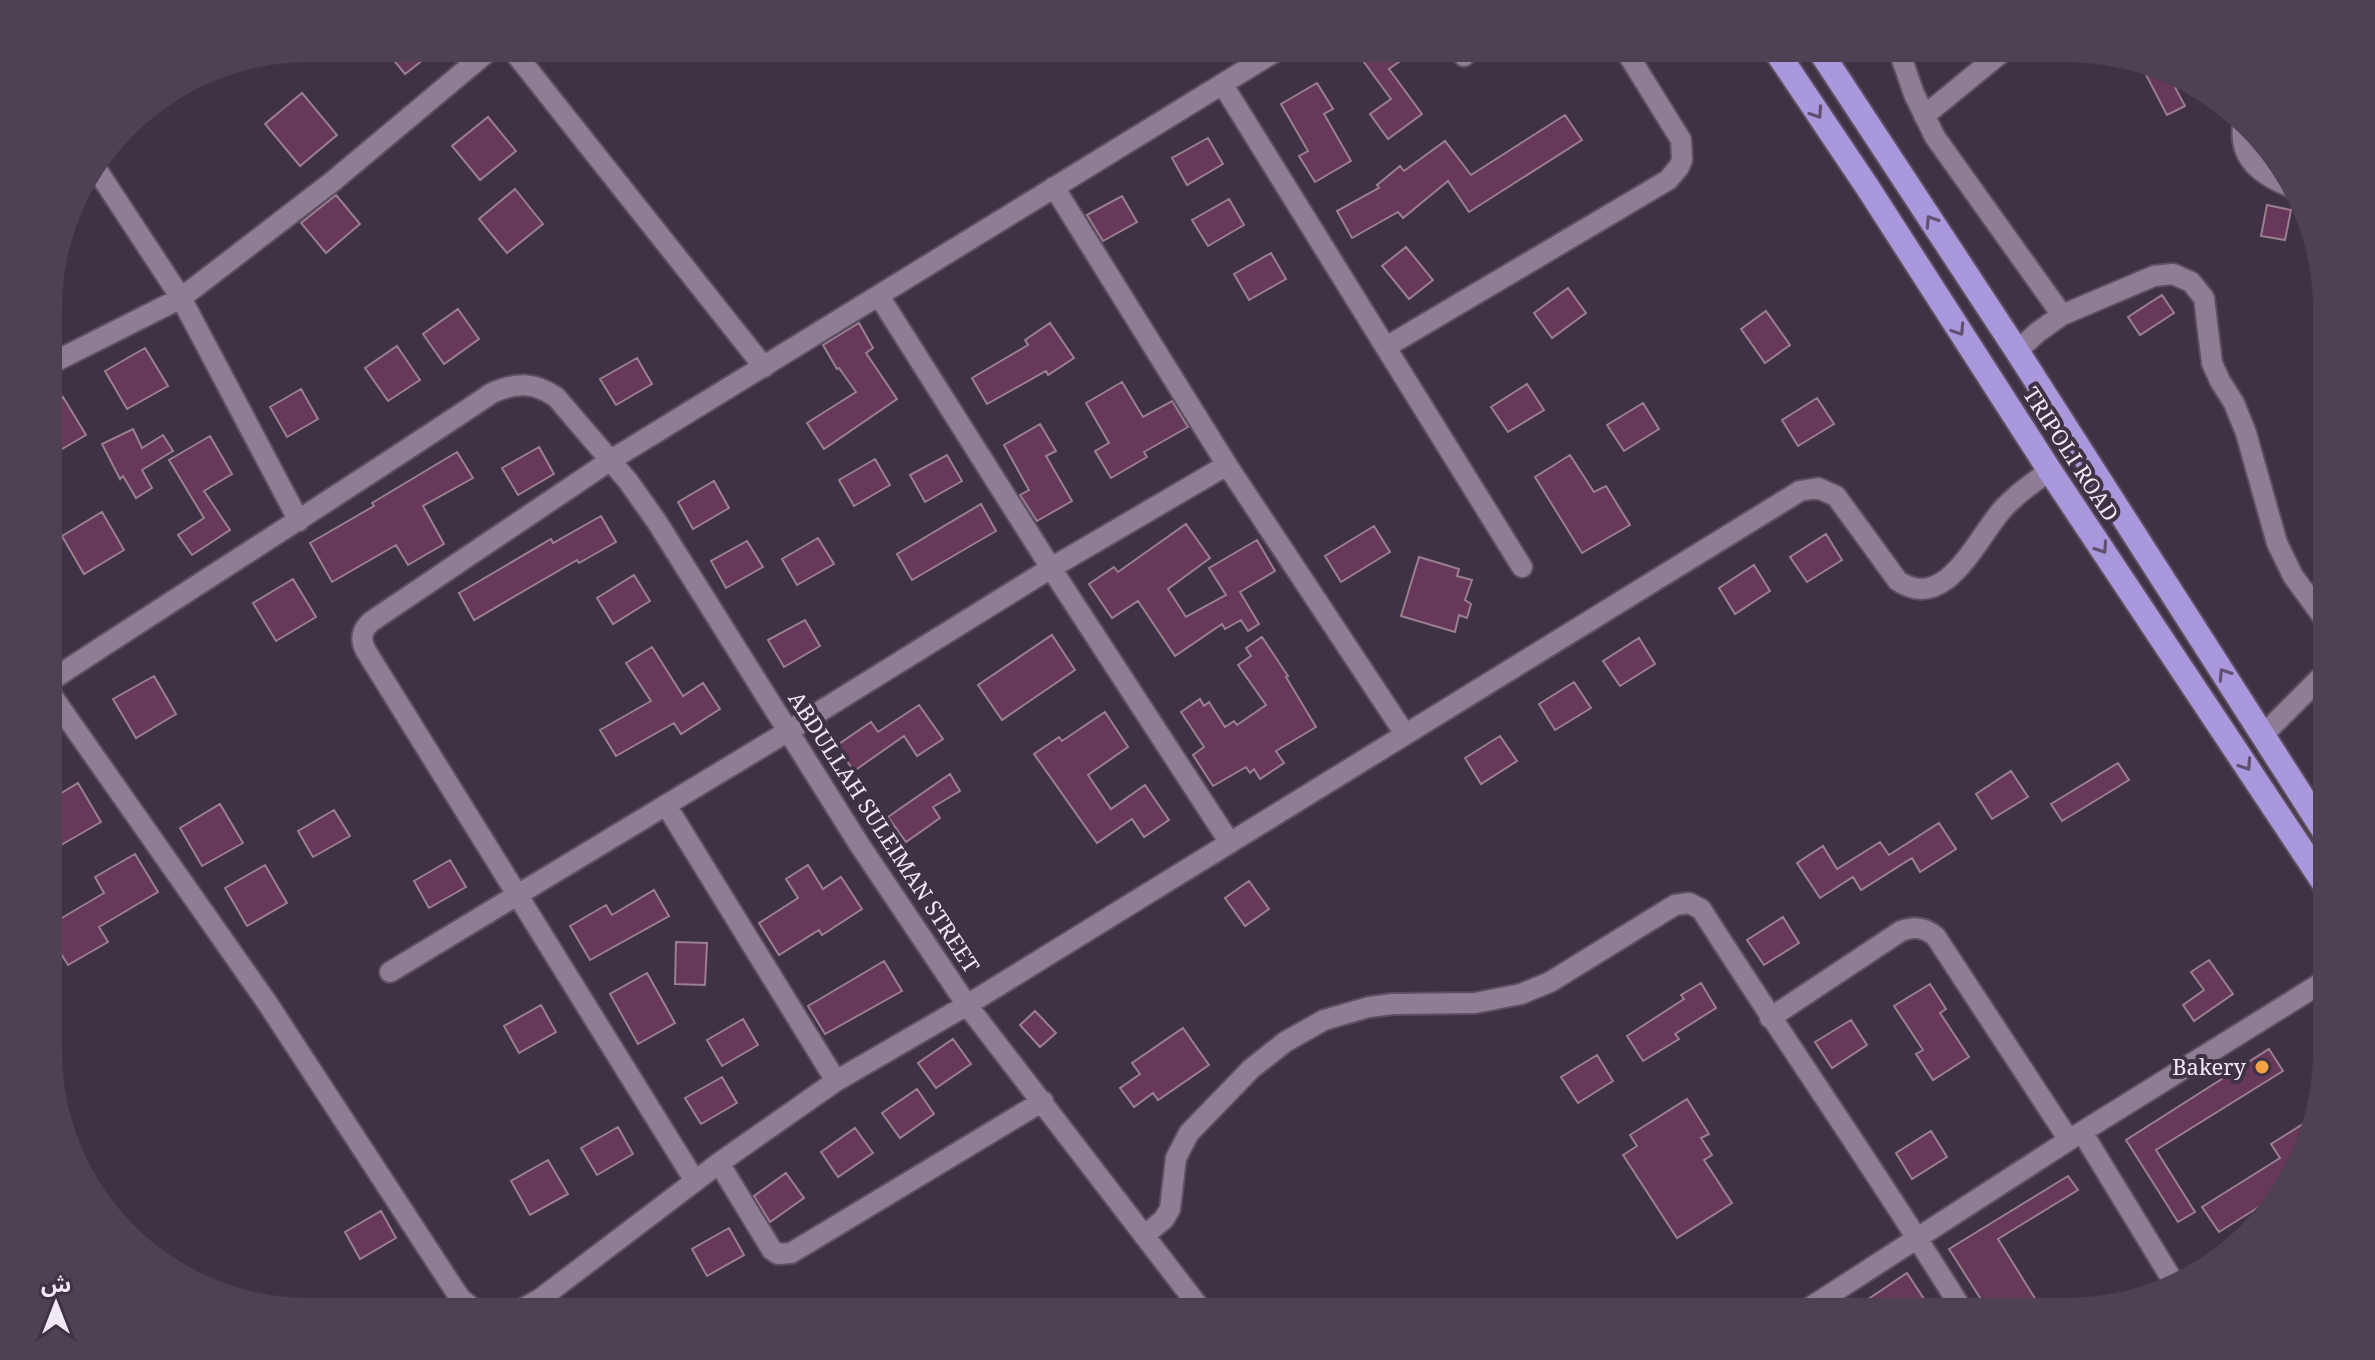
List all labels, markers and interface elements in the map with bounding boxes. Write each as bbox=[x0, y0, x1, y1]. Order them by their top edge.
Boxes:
one-way arrow bbox=[1807, 104, 1822, 118]
one-way arrow bbox=[1926, 215, 1941, 229]
one-way arrow bbox=[1950, 322, 1965, 336]
street label: TRIPOLI ROAD bbox=[2017, 380, 2126, 526]
one-way arrow bbox=[2092, 539, 2107, 554]
one-way arrow bbox=[2218, 669, 2233, 683]
street label: ABDULLAH SULEIMAN STREET bbox=[782, 685, 988, 978]
one-way arrow bbox=[2236, 756, 2251, 770]
place label: Bakery bbox=[2172, 1051, 2247, 1081]
marker: Bakery bbox=[2253, 1058, 2271, 1076]
north arrow bbox=[16, 1264, 96, 1344]
text: ش bbox=[41, 1268, 71, 1298]

